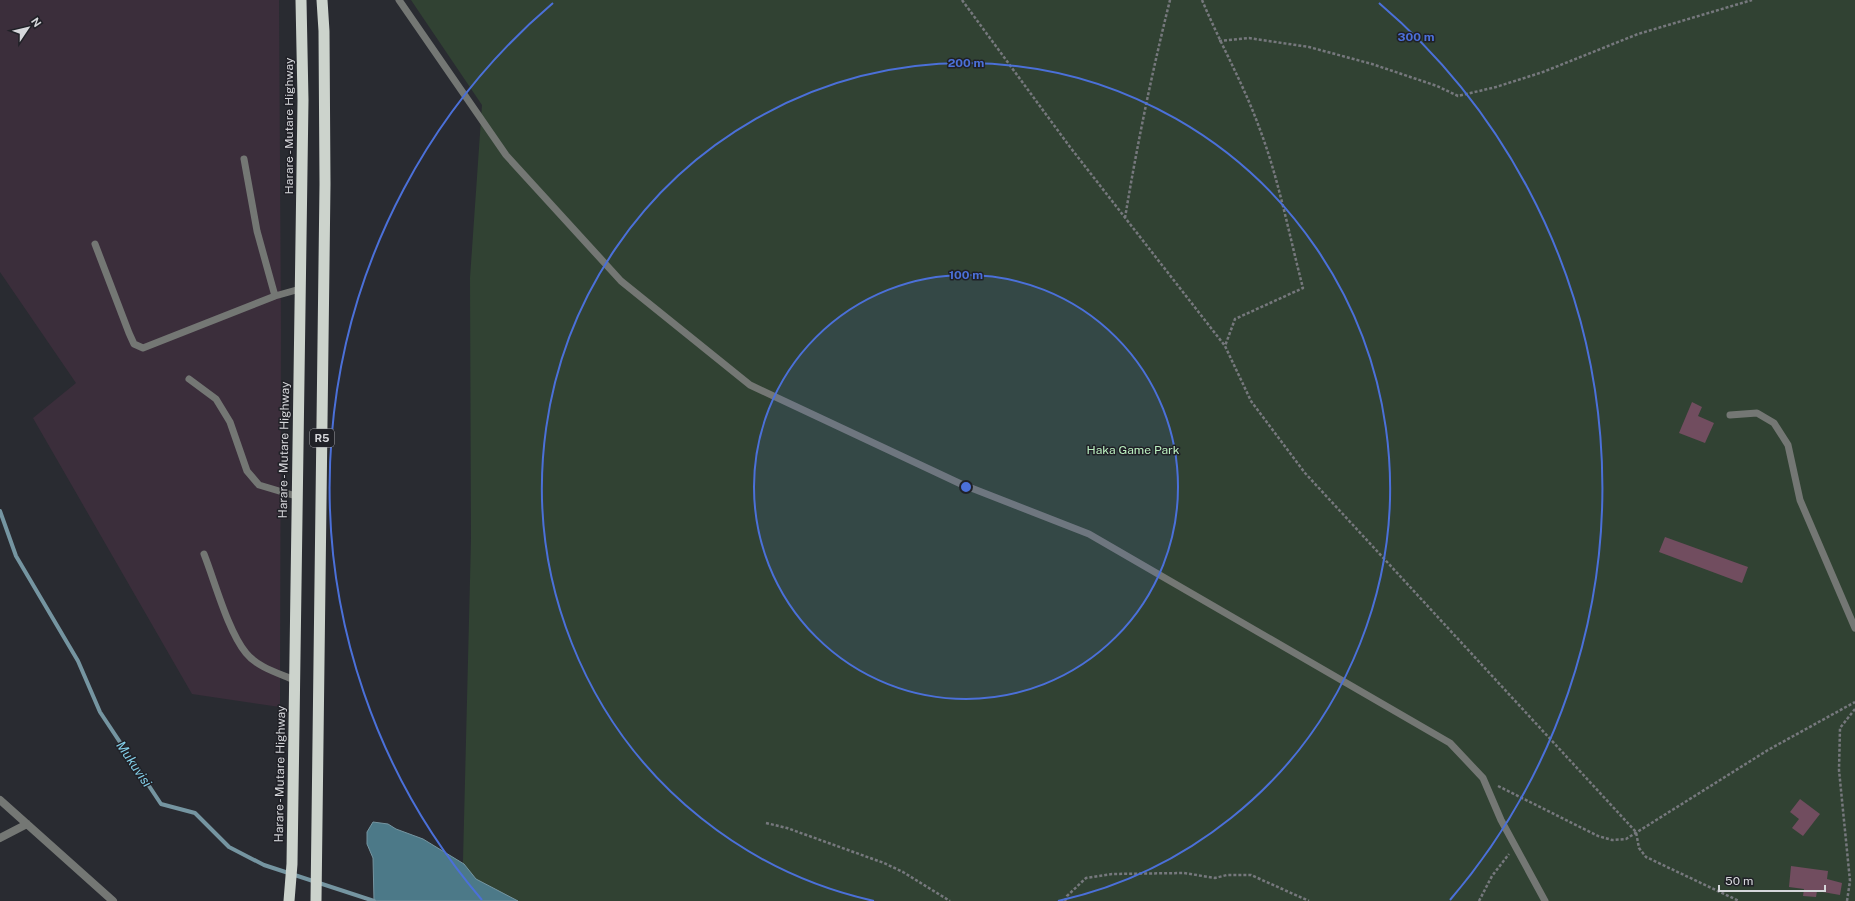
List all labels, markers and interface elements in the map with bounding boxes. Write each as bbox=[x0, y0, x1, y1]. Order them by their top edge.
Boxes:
north arrow bbox=[8, 8, 48, 48]
text: N bbox=[29, 15, 44, 29]
text: 300 m bbox=[1398, 30, 1435, 44]
text: 200 m bbox=[948, 56, 984, 70]
street label: Harare - Mutare Highway bbox=[282, 57, 296, 194]
text: 100 m bbox=[949, 268, 983, 282]
street label: Harare - Mutare Highway bbox=[276, 381, 292, 518]
road number: R5 bbox=[310, 429, 334, 447]
park label: Haka Game Park bbox=[1087, 443, 1180, 457]
centre of rings bbox=[959, 480, 973, 494]
street label: Harare - Mutare Highway bbox=[272, 705, 288, 842]
water label: Mukuvisi bbox=[113, 738, 155, 790]
scale bar bbox=[1719, 867, 1825, 893]
text: 50 m bbox=[1725, 874, 1753, 888]

